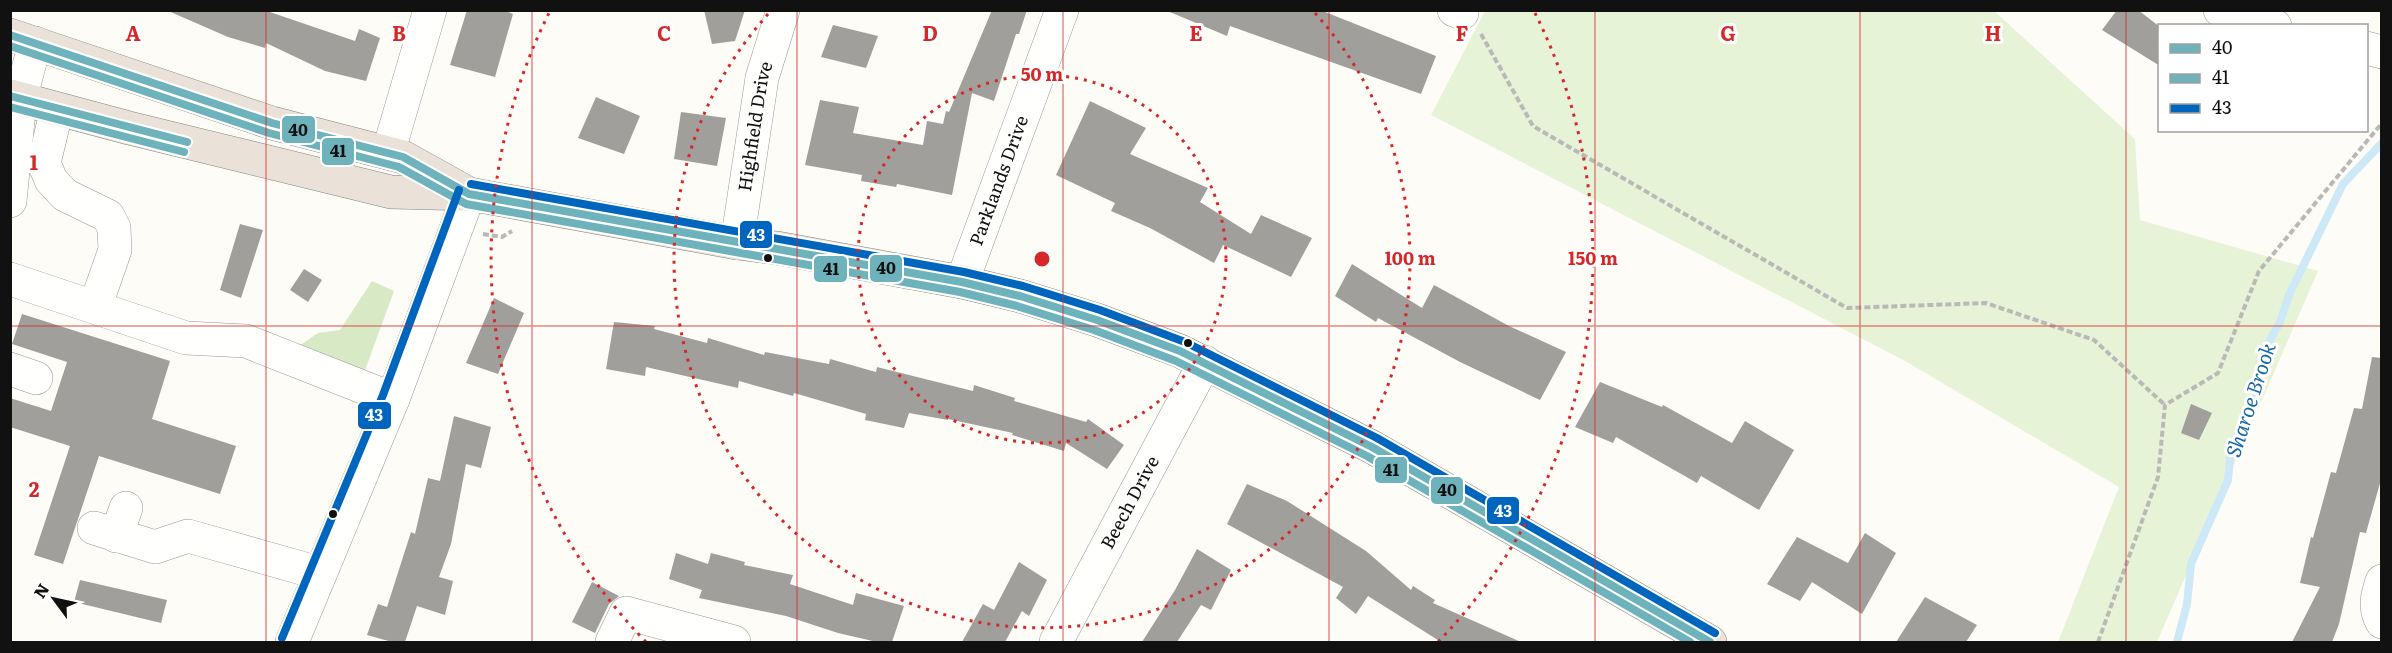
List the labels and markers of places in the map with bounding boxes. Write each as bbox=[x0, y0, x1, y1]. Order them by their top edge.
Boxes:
centre of rings bbox=[1032, 249, 1052, 269]
unlabelled marker bbox=[762, 252, 774, 264]
unlabelled marker bbox=[1182, 337, 1194, 349]
unlabelled marker bbox=[327, 508, 339, 520]

